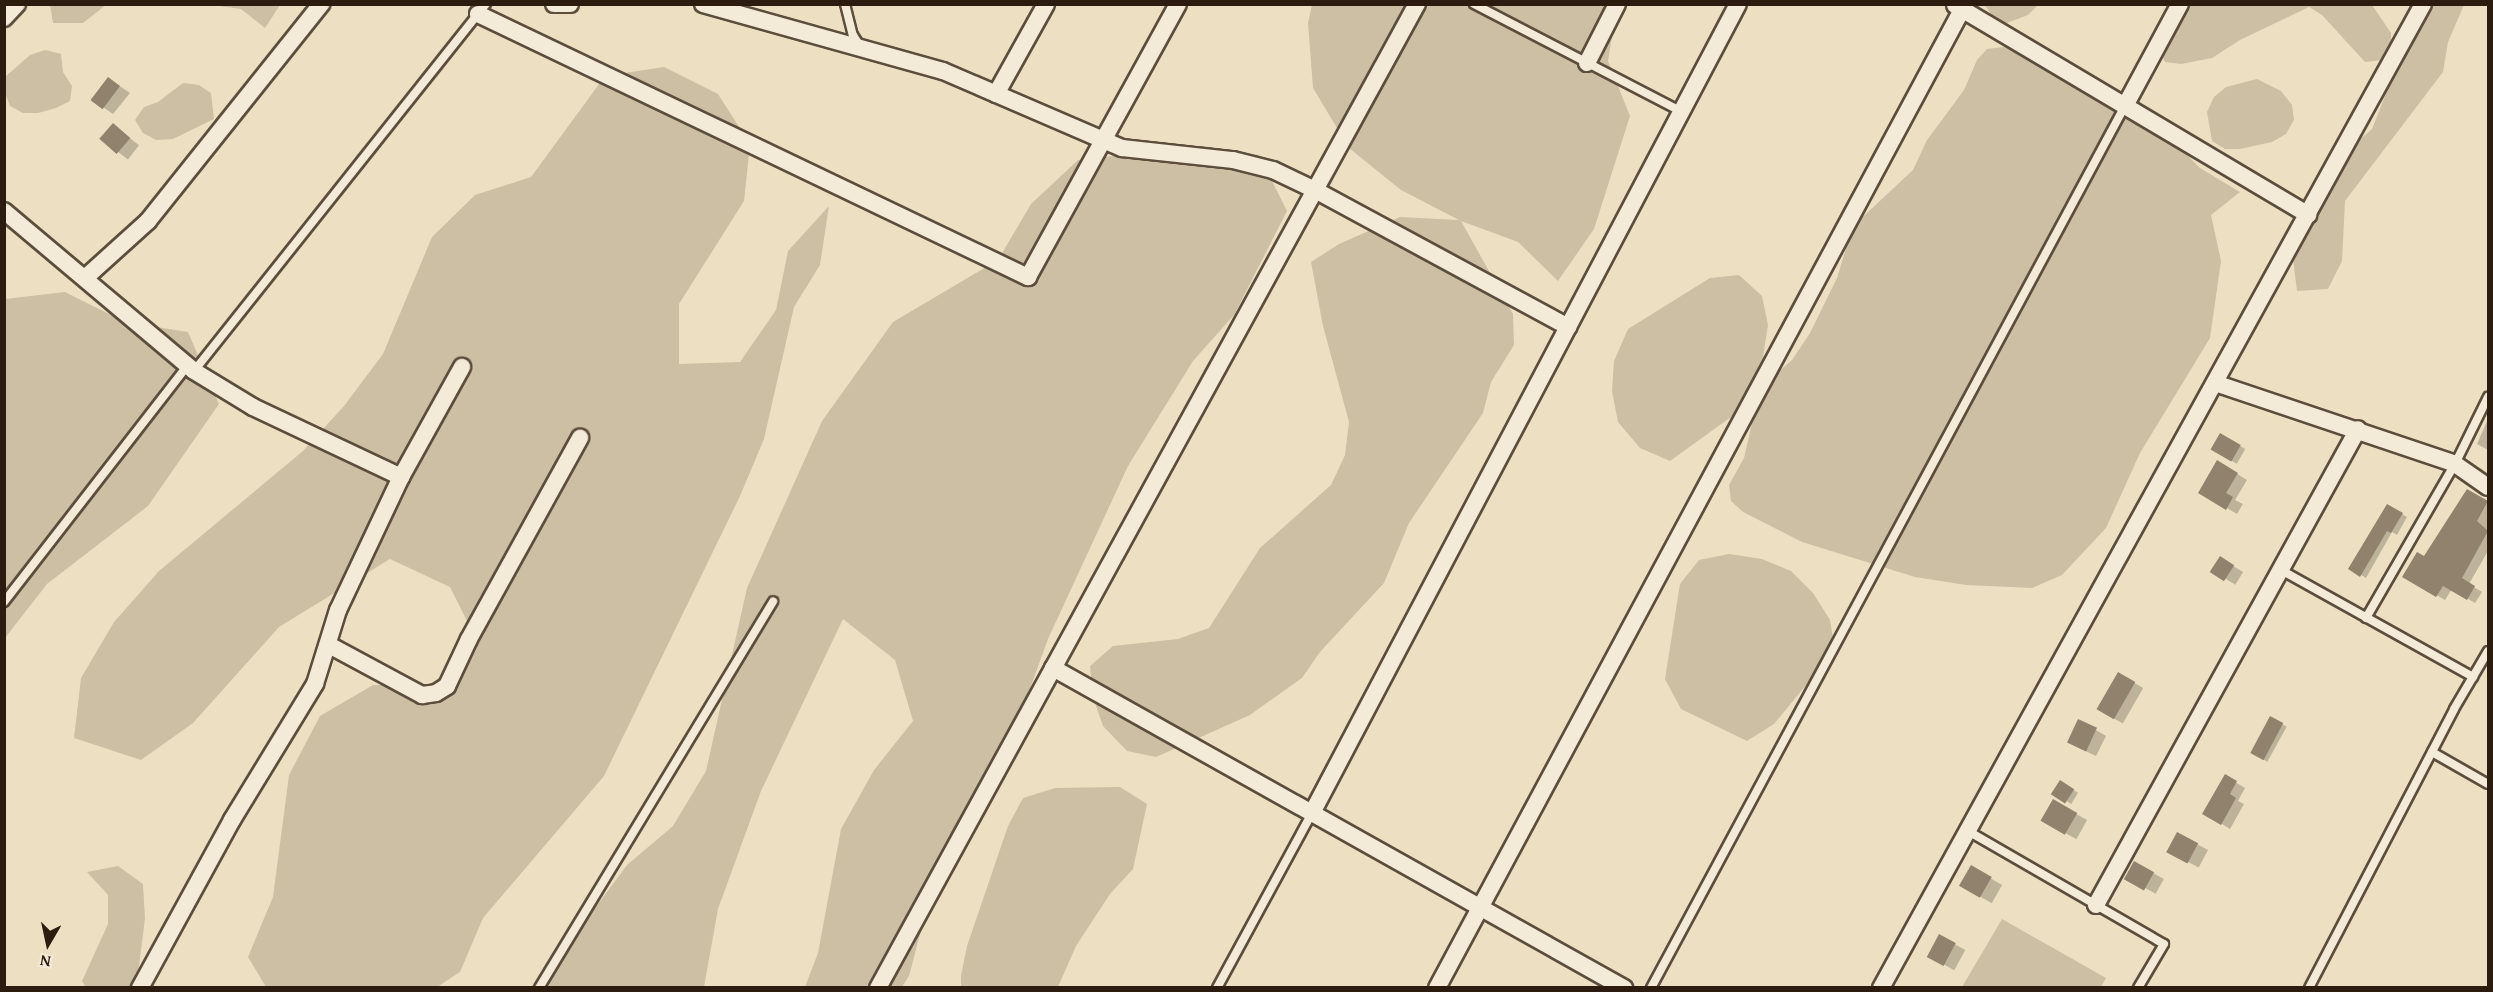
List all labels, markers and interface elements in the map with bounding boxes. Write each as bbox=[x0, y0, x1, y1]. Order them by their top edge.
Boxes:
north arrow bbox=[18, 914, 78, 974]
text: N bbox=[38, 949, 52, 974]

